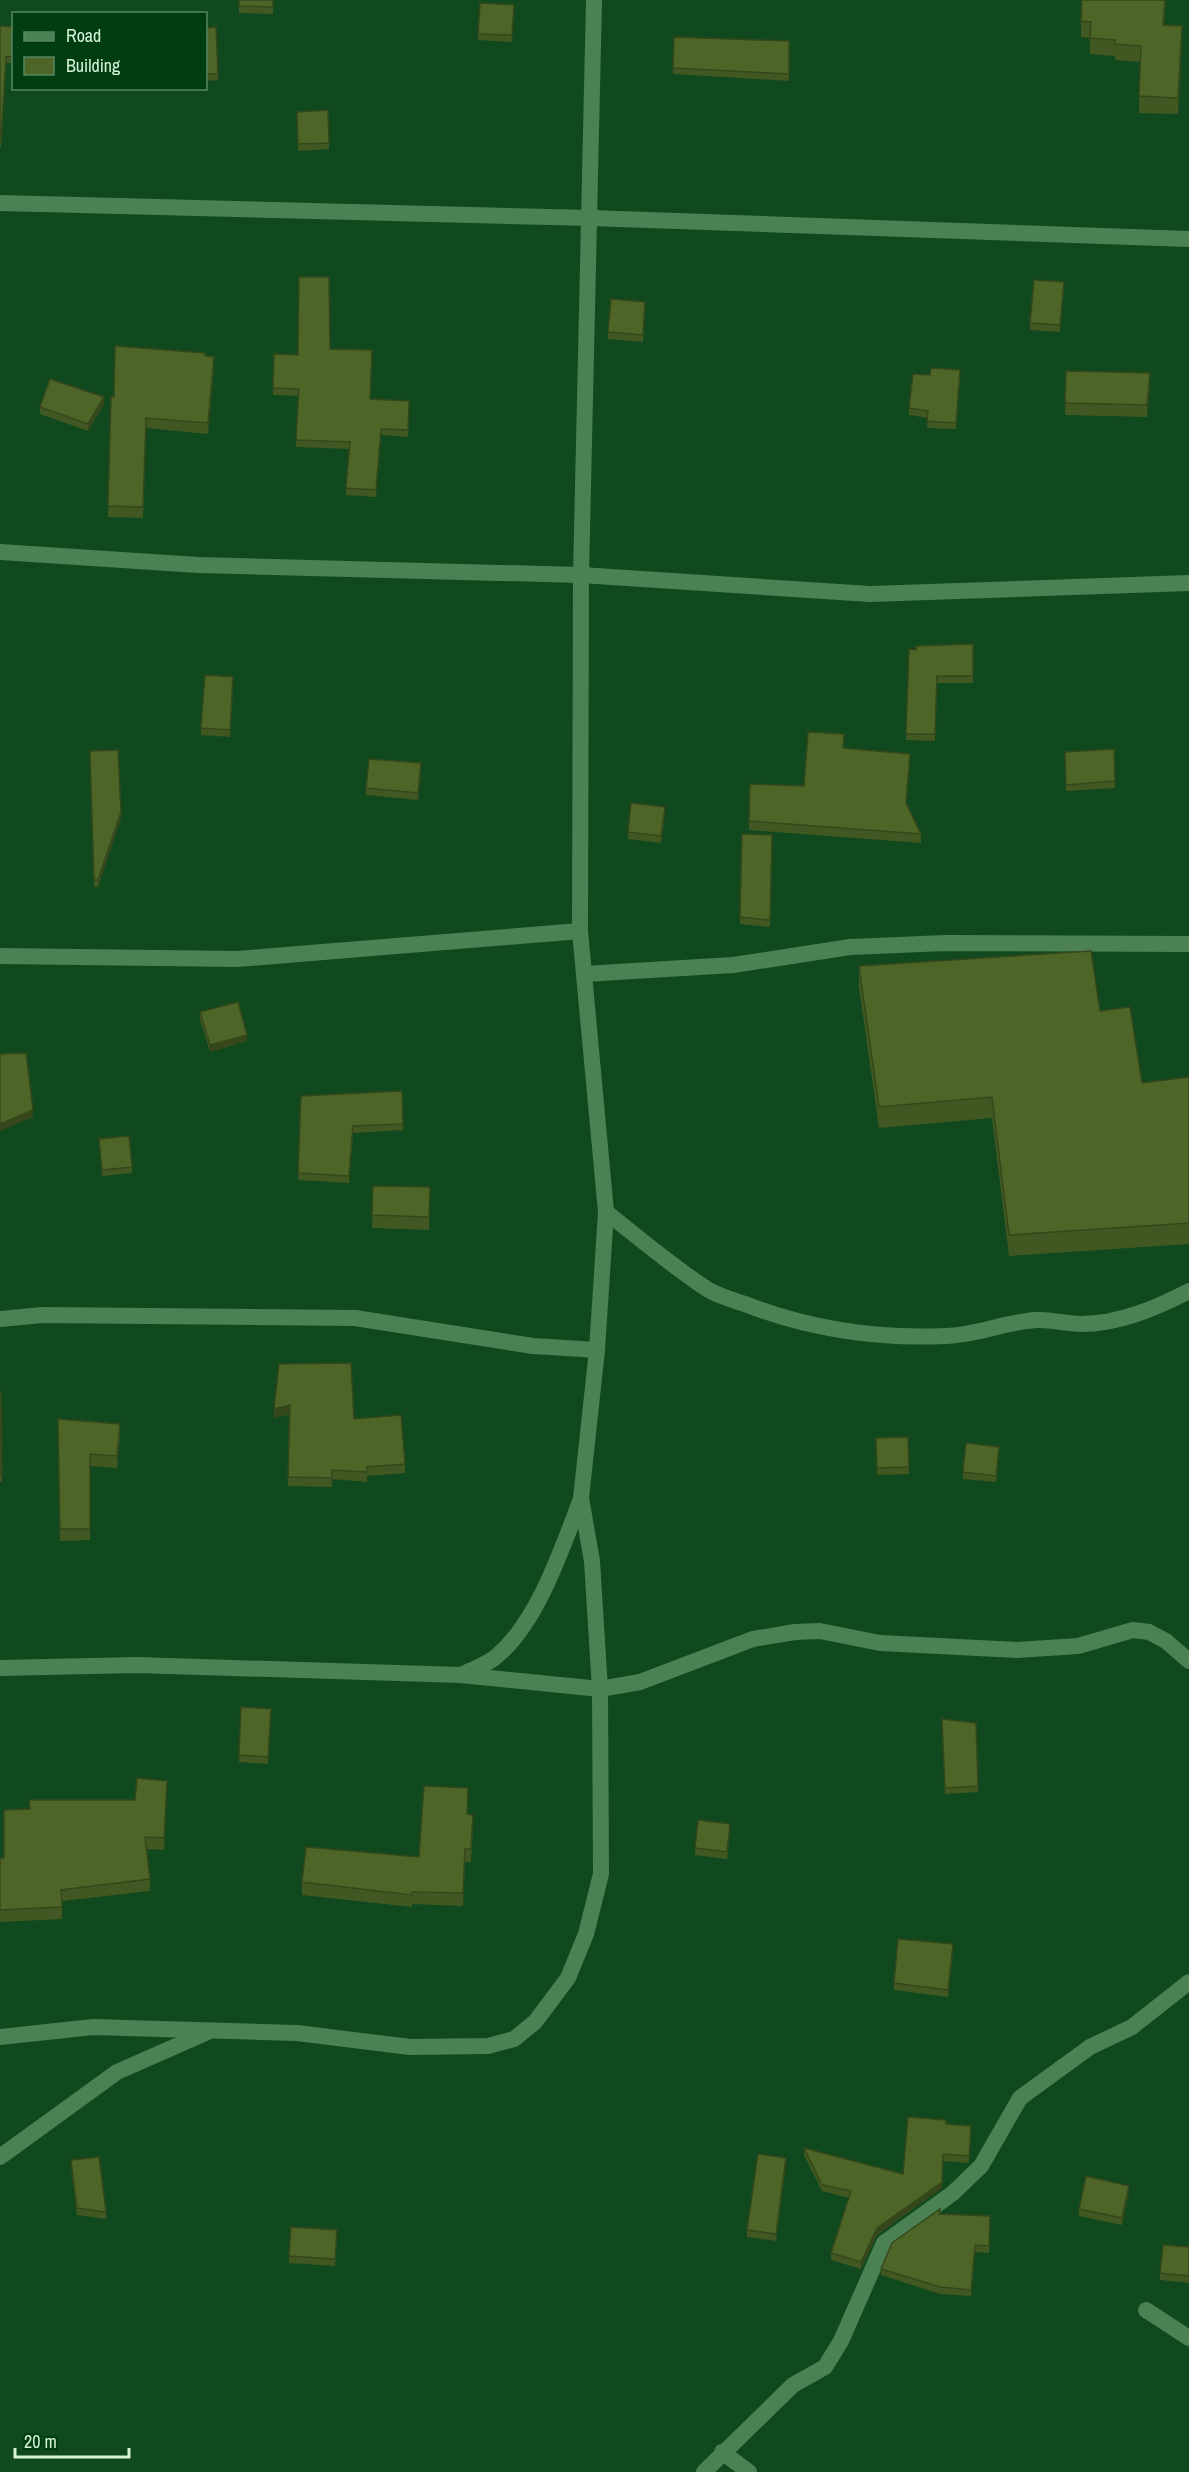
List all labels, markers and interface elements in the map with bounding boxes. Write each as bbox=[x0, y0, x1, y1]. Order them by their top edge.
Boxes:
legend bbox=[12, 12, 207, 90]
text: Road bbox=[66, 23, 101, 48]
text: Building bbox=[66, 53, 121, 78]
scale bar bbox=[15, 2421, 129, 2459]
text: 20 m bbox=[24, 2429, 57, 2454]

